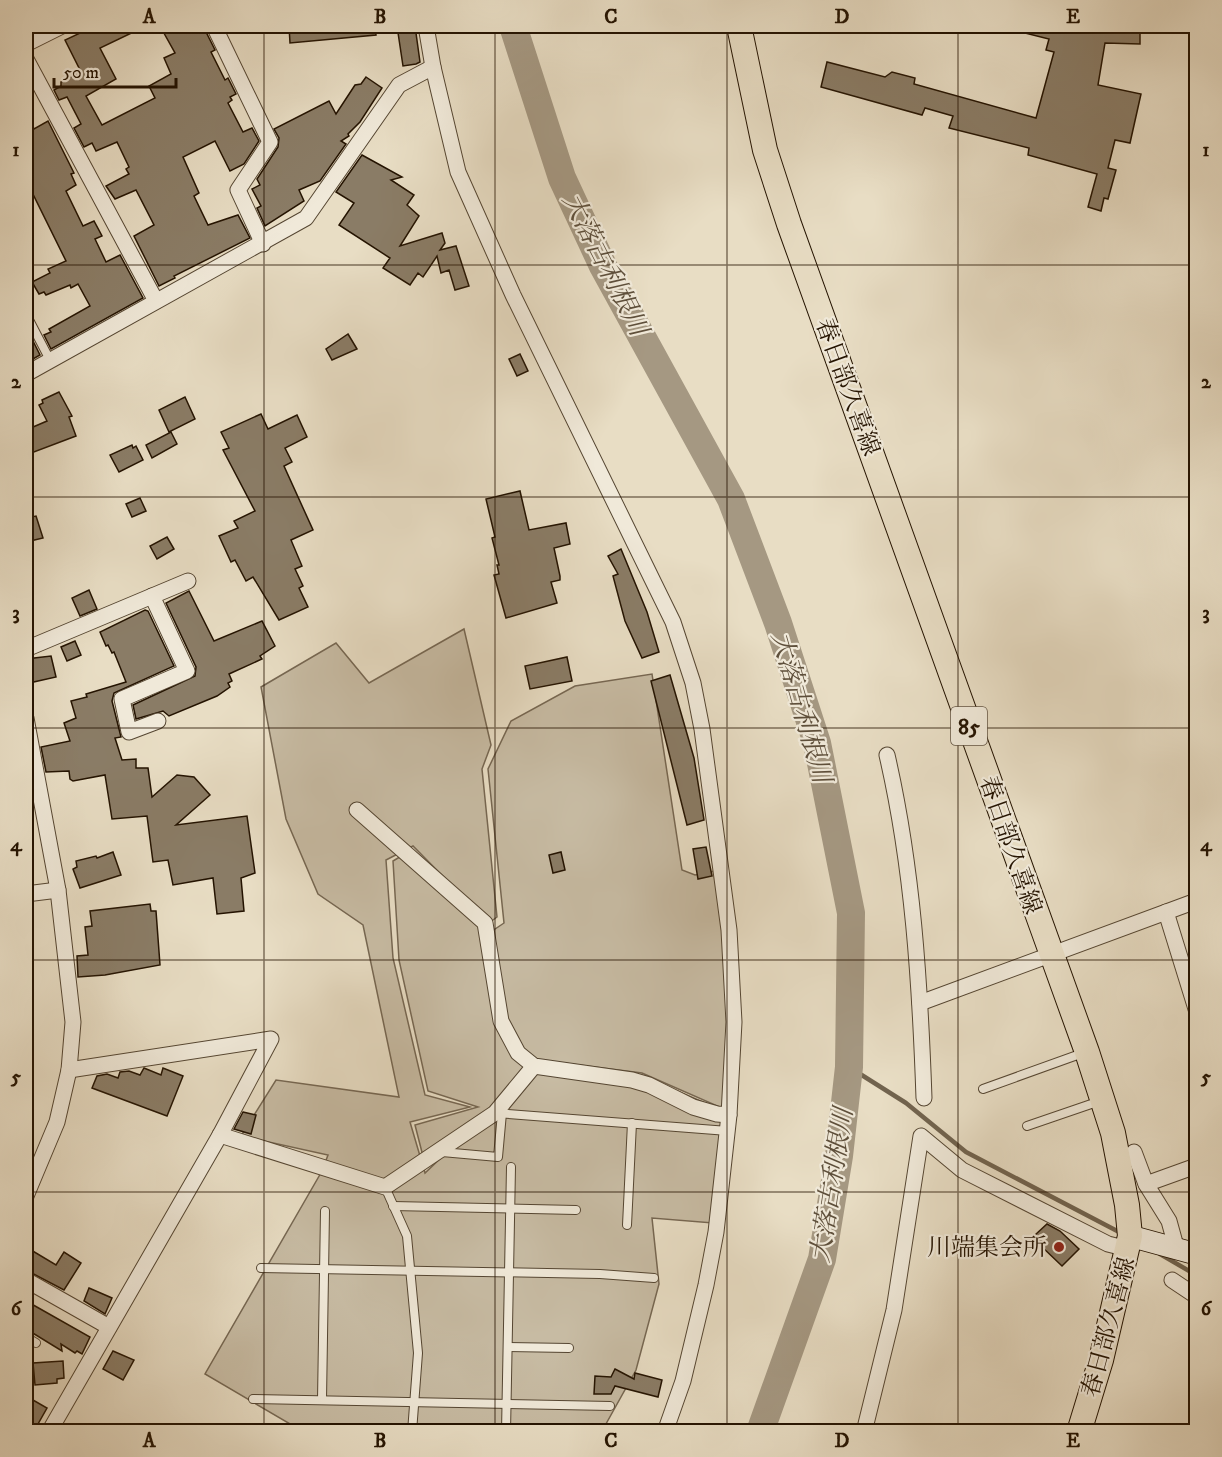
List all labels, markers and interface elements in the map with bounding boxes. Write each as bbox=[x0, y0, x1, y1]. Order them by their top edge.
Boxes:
text: A bbox=[142, 5, 157, 30]
text: B bbox=[374, 5, 386, 30]
text: C bbox=[604, 5, 618, 30]
text: D bbox=[835, 5, 850, 30]
text: E bbox=[1066, 5, 1080, 30]
scale bar bbox=[54, 51, 176, 89]
text: 50 m bbox=[63, 62, 99, 84]
text: 1 bbox=[12, 138, 20, 163]
text: 1 bbox=[1202, 138, 1210, 163]
water label: 大落古利根川 bbox=[555, 188, 656, 344]
street label: 春日部久喜線 bbox=[808, 315, 886, 460]
text: 2 bbox=[11, 370, 22, 395]
text: 2 bbox=[1201, 370, 1212, 395]
text: 3 bbox=[12, 601, 20, 626]
text: 3 bbox=[1202, 601, 1210, 626]
water label: 大落古利根川 bbox=[763, 628, 839, 790]
road number: 85 bbox=[951, 707, 987, 745]
street label: 春日部久喜線 bbox=[972, 772, 1048, 918]
text: 4 bbox=[10, 833, 23, 858]
text: 4 bbox=[1200, 833, 1213, 858]
text: 5 bbox=[10, 1065, 21, 1090]
text: 5 bbox=[1200, 1065, 1211, 1090]
water label: 大落古利根川 bbox=[804, 1103, 861, 1265]
place label: 川端集会所 bbox=[927, 1233, 1047, 1263]
marker: 川端集会所 bbox=[1052, 1240, 1066, 1254]
street label: 春日部久喜線 bbox=[1076, 1254, 1142, 1401]
text: 6 bbox=[11, 1297, 23, 1322]
text: 6 bbox=[1201, 1297, 1213, 1322]
text: A bbox=[142, 1429, 157, 1454]
text: B bbox=[374, 1429, 386, 1454]
text: C bbox=[604, 1429, 618, 1454]
text: D bbox=[835, 1429, 850, 1454]
text: E bbox=[1066, 1429, 1080, 1454]

